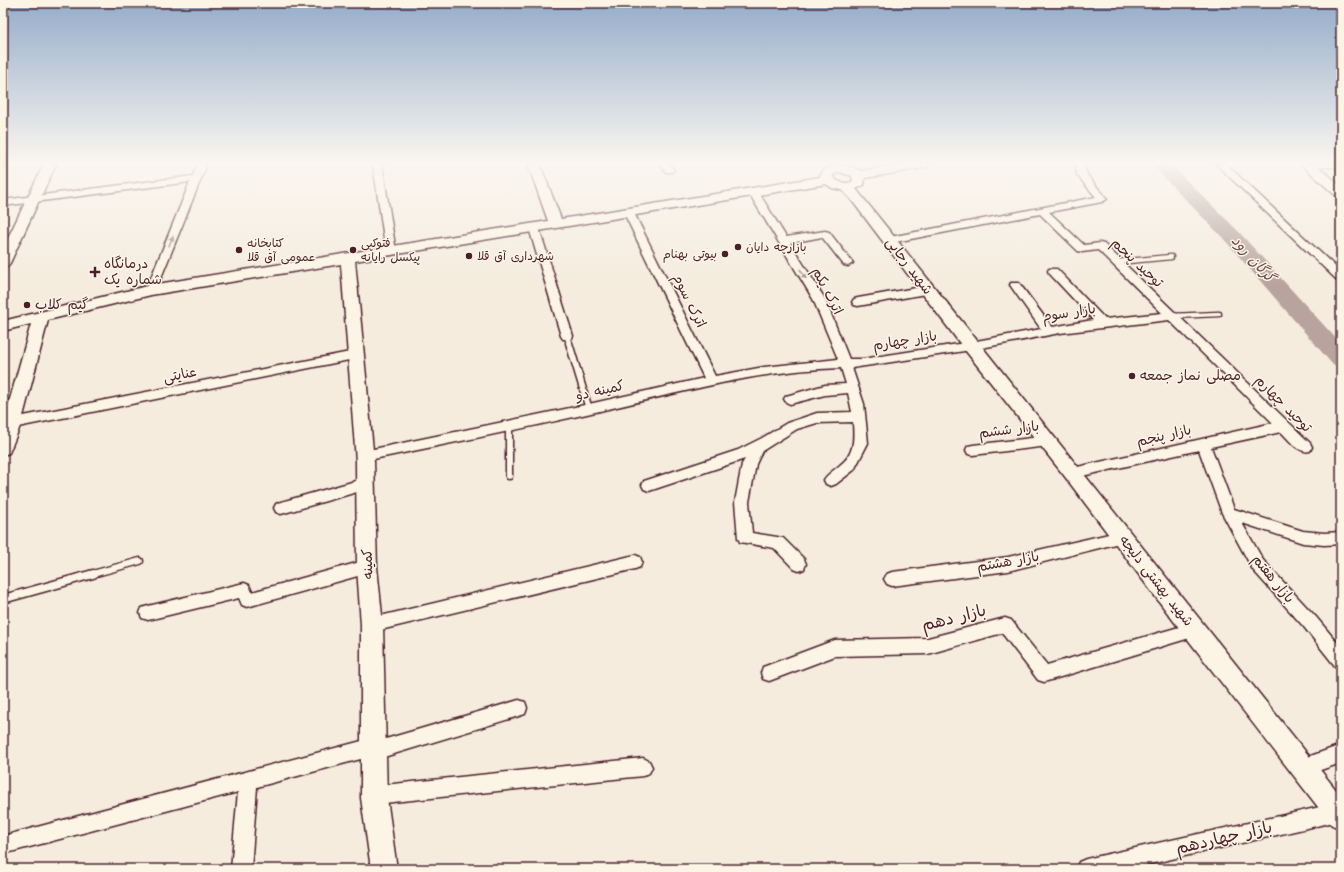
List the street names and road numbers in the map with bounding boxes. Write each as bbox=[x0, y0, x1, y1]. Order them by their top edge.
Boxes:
street label: شهید رجایی bbox=[881, 233, 937, 299]
street label: توحید پنجم bbox=[1106, 234, 1168, 293]
street label: اترک یکم bbox=[807, 264, 847, 318]
street label: اترک سوم bbox=[666, 271, 711, 332]
street label: بازار سوم bbox=[1041, 299, 1097, 328]
street label: بازار چهارم bbox=[872, 326, 938, 356]
street label: عنایتی bbox=[162, 362, 198, 388]
street label: توحید چهارم bbox=[1250, 371, 1317, 438]
street label: کمینه دو bbox=[573, 376, 626, 407]
street label: بازار ششم bbox=[978, 416, 1040, 444]
street label: بازار پنجم bbox=[1135, 420, 1193, 452]
street label: شهید بهشتی دلیجه bbox=[1114, 531, 1198, 631]
street label: بازار هشتم bbox=[975, 547, 1041, 577]
street label: کمینه bbox=[357, 548, 379, 580]
street label: بازار هفتم bbox=[1247, 550, 1299, 608]
street label: بازار دهم bbox=[919, 598, 989, 638]
street label: بازار چهاردهم bbox=[1173, 815, 1275, 861]

